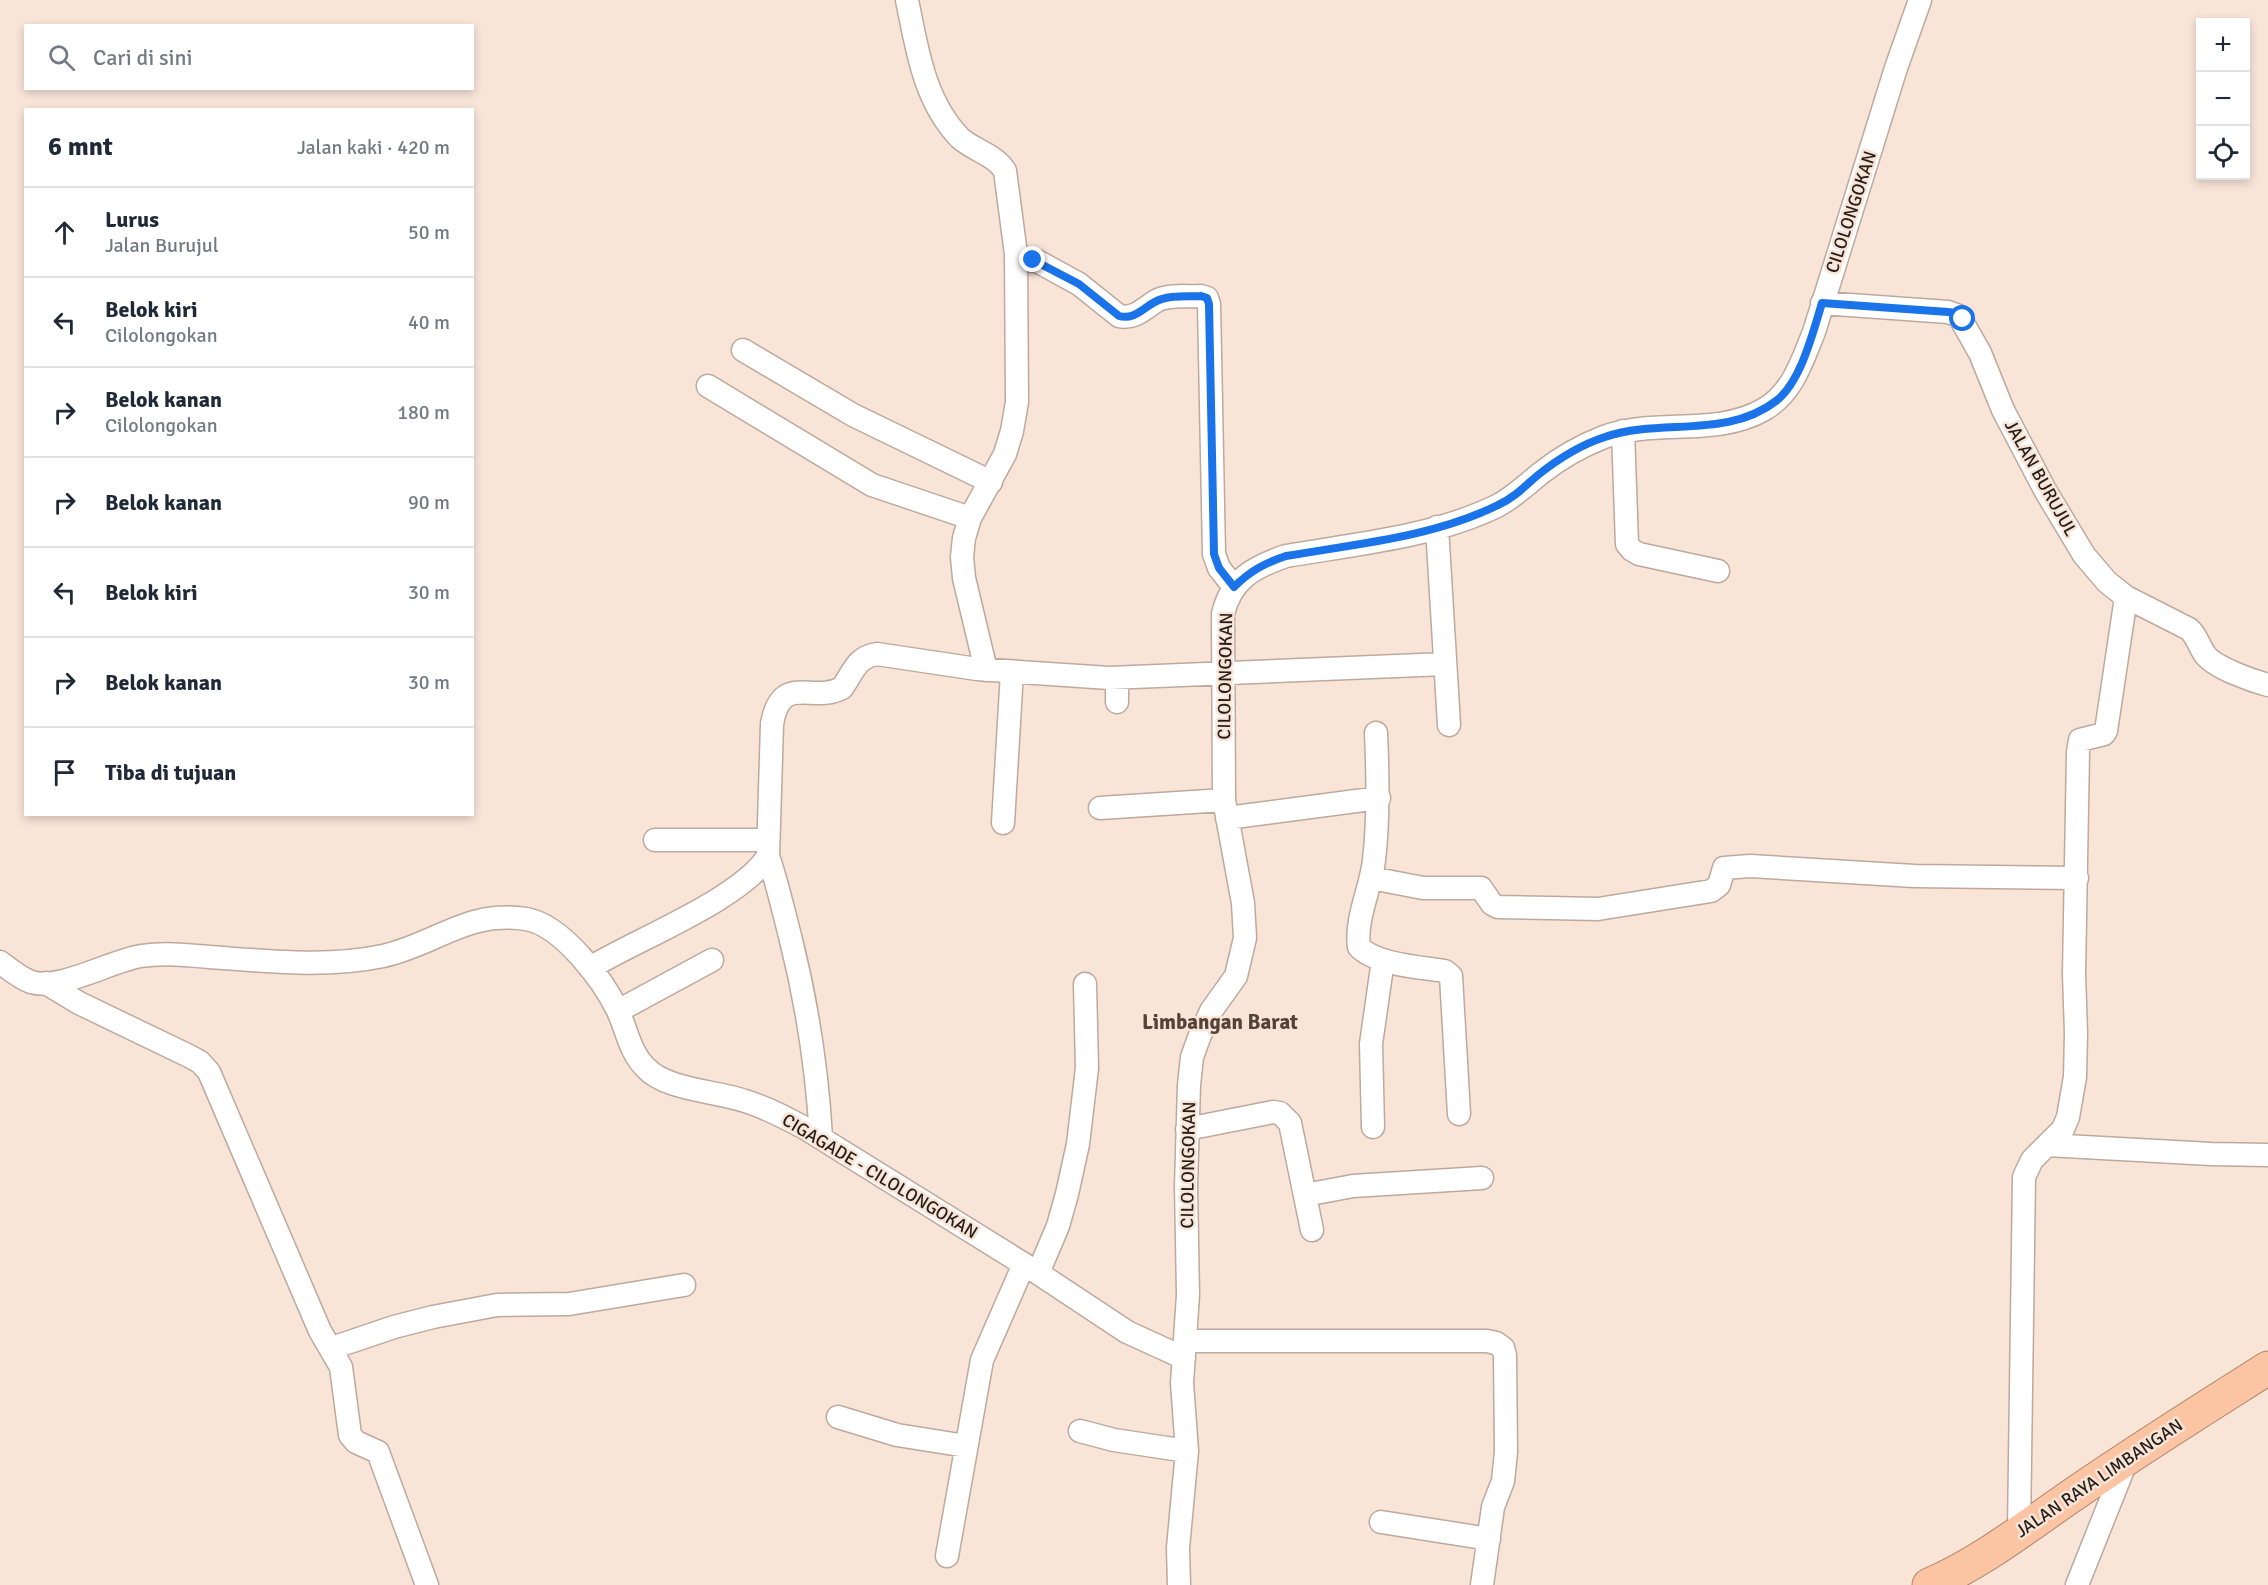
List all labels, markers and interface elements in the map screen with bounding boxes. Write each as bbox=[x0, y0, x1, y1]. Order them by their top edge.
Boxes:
map controls bbox=[2196, 18, 2250, 180]
button: + bbox=[2196, 18, 2250, 72]
search box bbox=[24, 24, 474, 90]
icon: search bbox=[45, 41, 78, 74]
text: Cari di sini bbox=[93, 44, 193, 71]
button: − bbox=[2196, 72, 2250, 126]
button: locate bbox=[2196, 126, 2250, 180]
text: 6 mnt bbox=[48, 131, 113, 163]
text: Jalan kaki · 420 m bbox=[297, 135, 450, 160]
street label: CILOLONGOKAN bbox=[1821, 148, 1881, 276]
text: Lurus bbox=[105, 206, 159, 233]
icon: ahead bbox=[48, 216, 81, 249]
text: 50 m bbox=[408, 220, 450, 245]
text: Jalan Burujul bbox=[105, 233, 219, 258]
route end bbox=[1019, 246, 1045, 272]
text: Belok kiri bbox=[105, 296, 198, 323]
route start bbox=[1949, 305, 1975, 331]
icon: left bbox=[48, 306, 81, 339]
text: 40 m bbox=[408, 310, 450, 335]
text: Cilolongokan bbox=[105, 323, 218, 348]
text: Belok kanan bbox=[105, 386, 222, 413]
icon: right bbox=[48, 396, 81, 429]
text: 180 m bbox=[397, 400, 450, 425]
text: Cilolongokan bbox=[105, 413, 218, 438]
street label: JALAN BURUJUL bbox=[2000, 416, 2082, 540]
icon: right bbox=[48, 486, 81, 519]
text: Belok kanan bbox=[105, 489, 222, 516]
text: 90 m bbox=[408, 490, 450, 515]
icon: left bbox=[48, 576, 81, 609]
text: Belok kiri bbox=[105, 579, 198, 606]
text: 30 m bbox=[408, 580, 450, 605]
street label: CILOLONGOKAN bbox=[1213, 612, 1237, 740]
icon: right bbox=[48, 666, 81, 699]
text: Belok kanan bbox=[105, 669, 222, 696]
text: 30 m bbox=[408, 670, 450, 695]
icon: arrive bbox=[48, 756, 81, 789]
text: Tiba di tujuan bbox=[105, 759, 236, 786]
district label: Limbangan Barat bbox=[1142, 1009, 1298, 1035]
street label: CILOLONGOKAN bbox=[1176, 1101, 1200, 1229]
street label: CIGAGADE - CILOLONGOKAN bbox=[778, 1109, 982, 1243]
street label: JALAN RAYA LIMBANGAN bbox=[2011, 1414, 2187, 1542]

